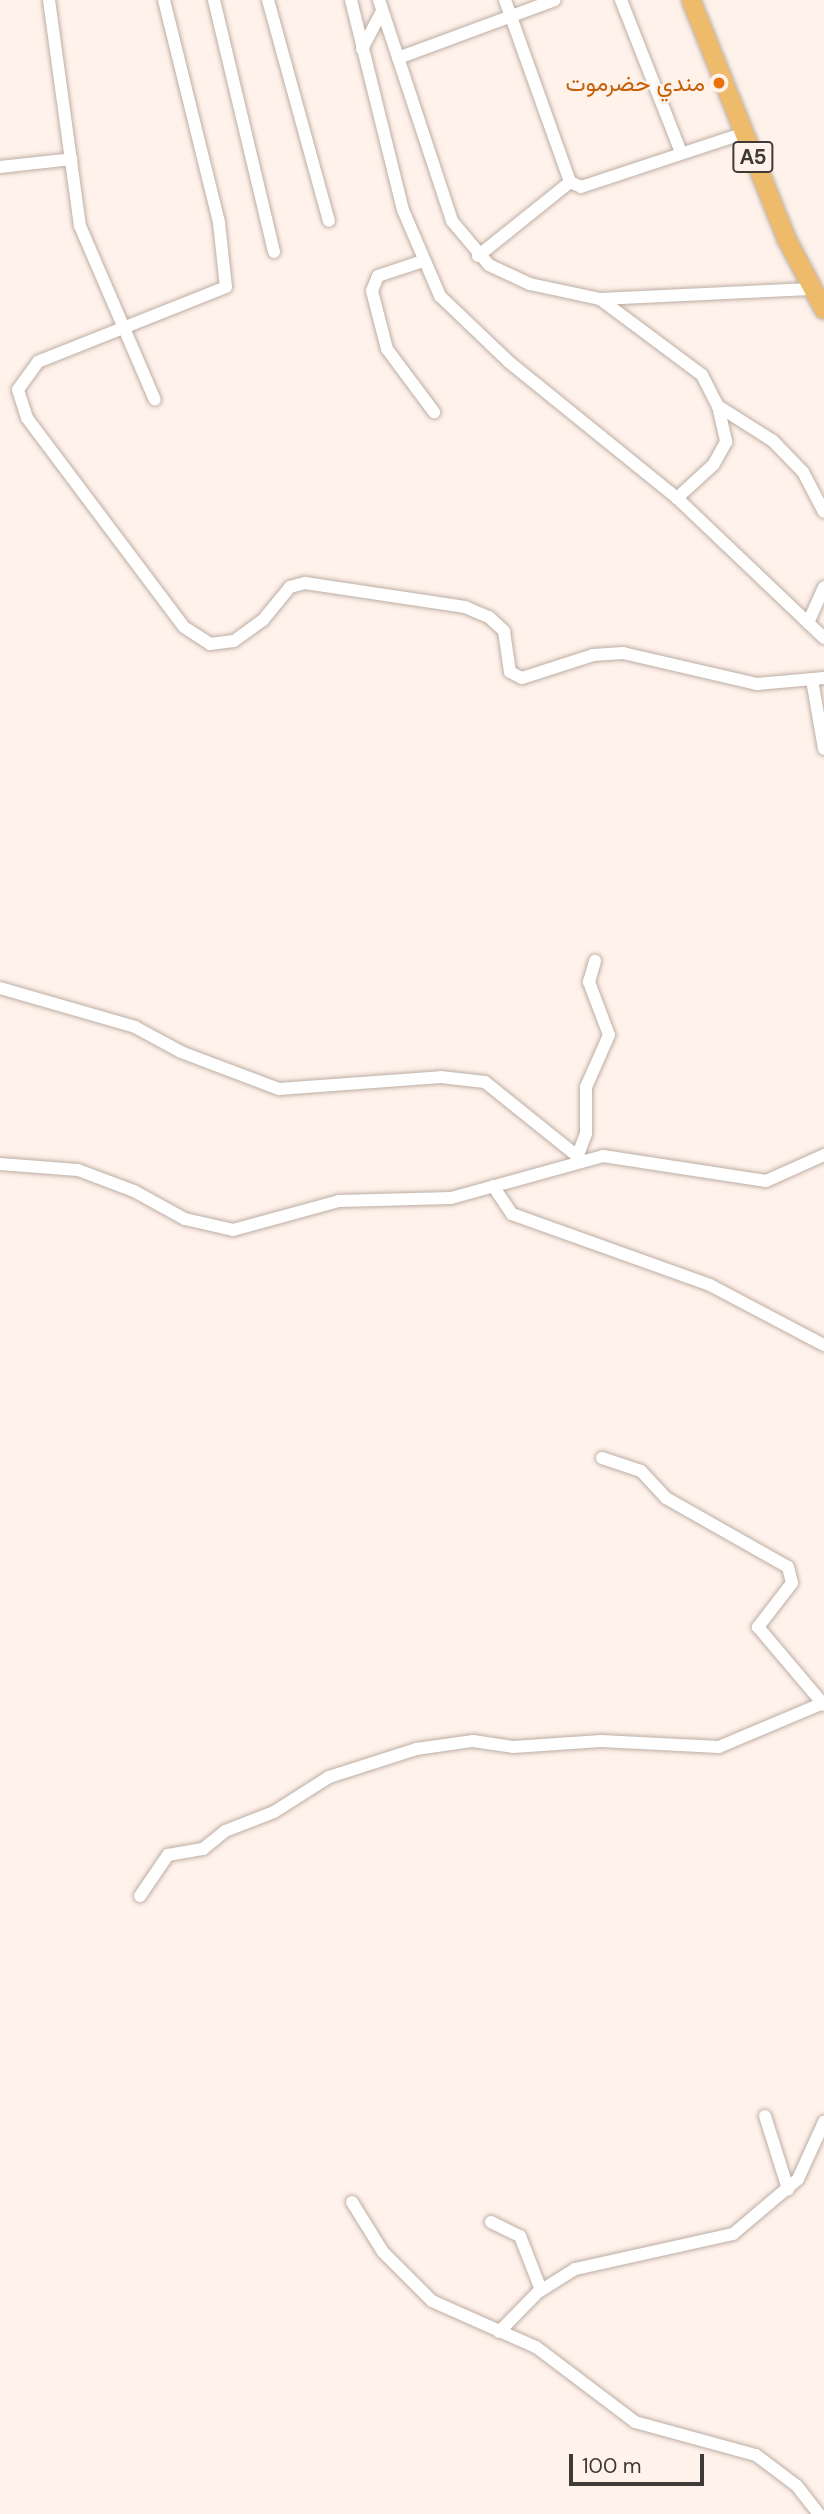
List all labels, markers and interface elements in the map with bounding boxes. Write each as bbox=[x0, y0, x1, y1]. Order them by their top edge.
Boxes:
place label: مندي حضرموت bbox=[566, 69, 705, 97]
marker: مندي حضرموت bbox=[711, 75, 727, 91]
road number: A5 bbox=[732, 140, 774, 174]
scale bar bbox=[572, 2440, 707, 2484]
text: 100 m bbox=[582, 2452, 642, 2480]

